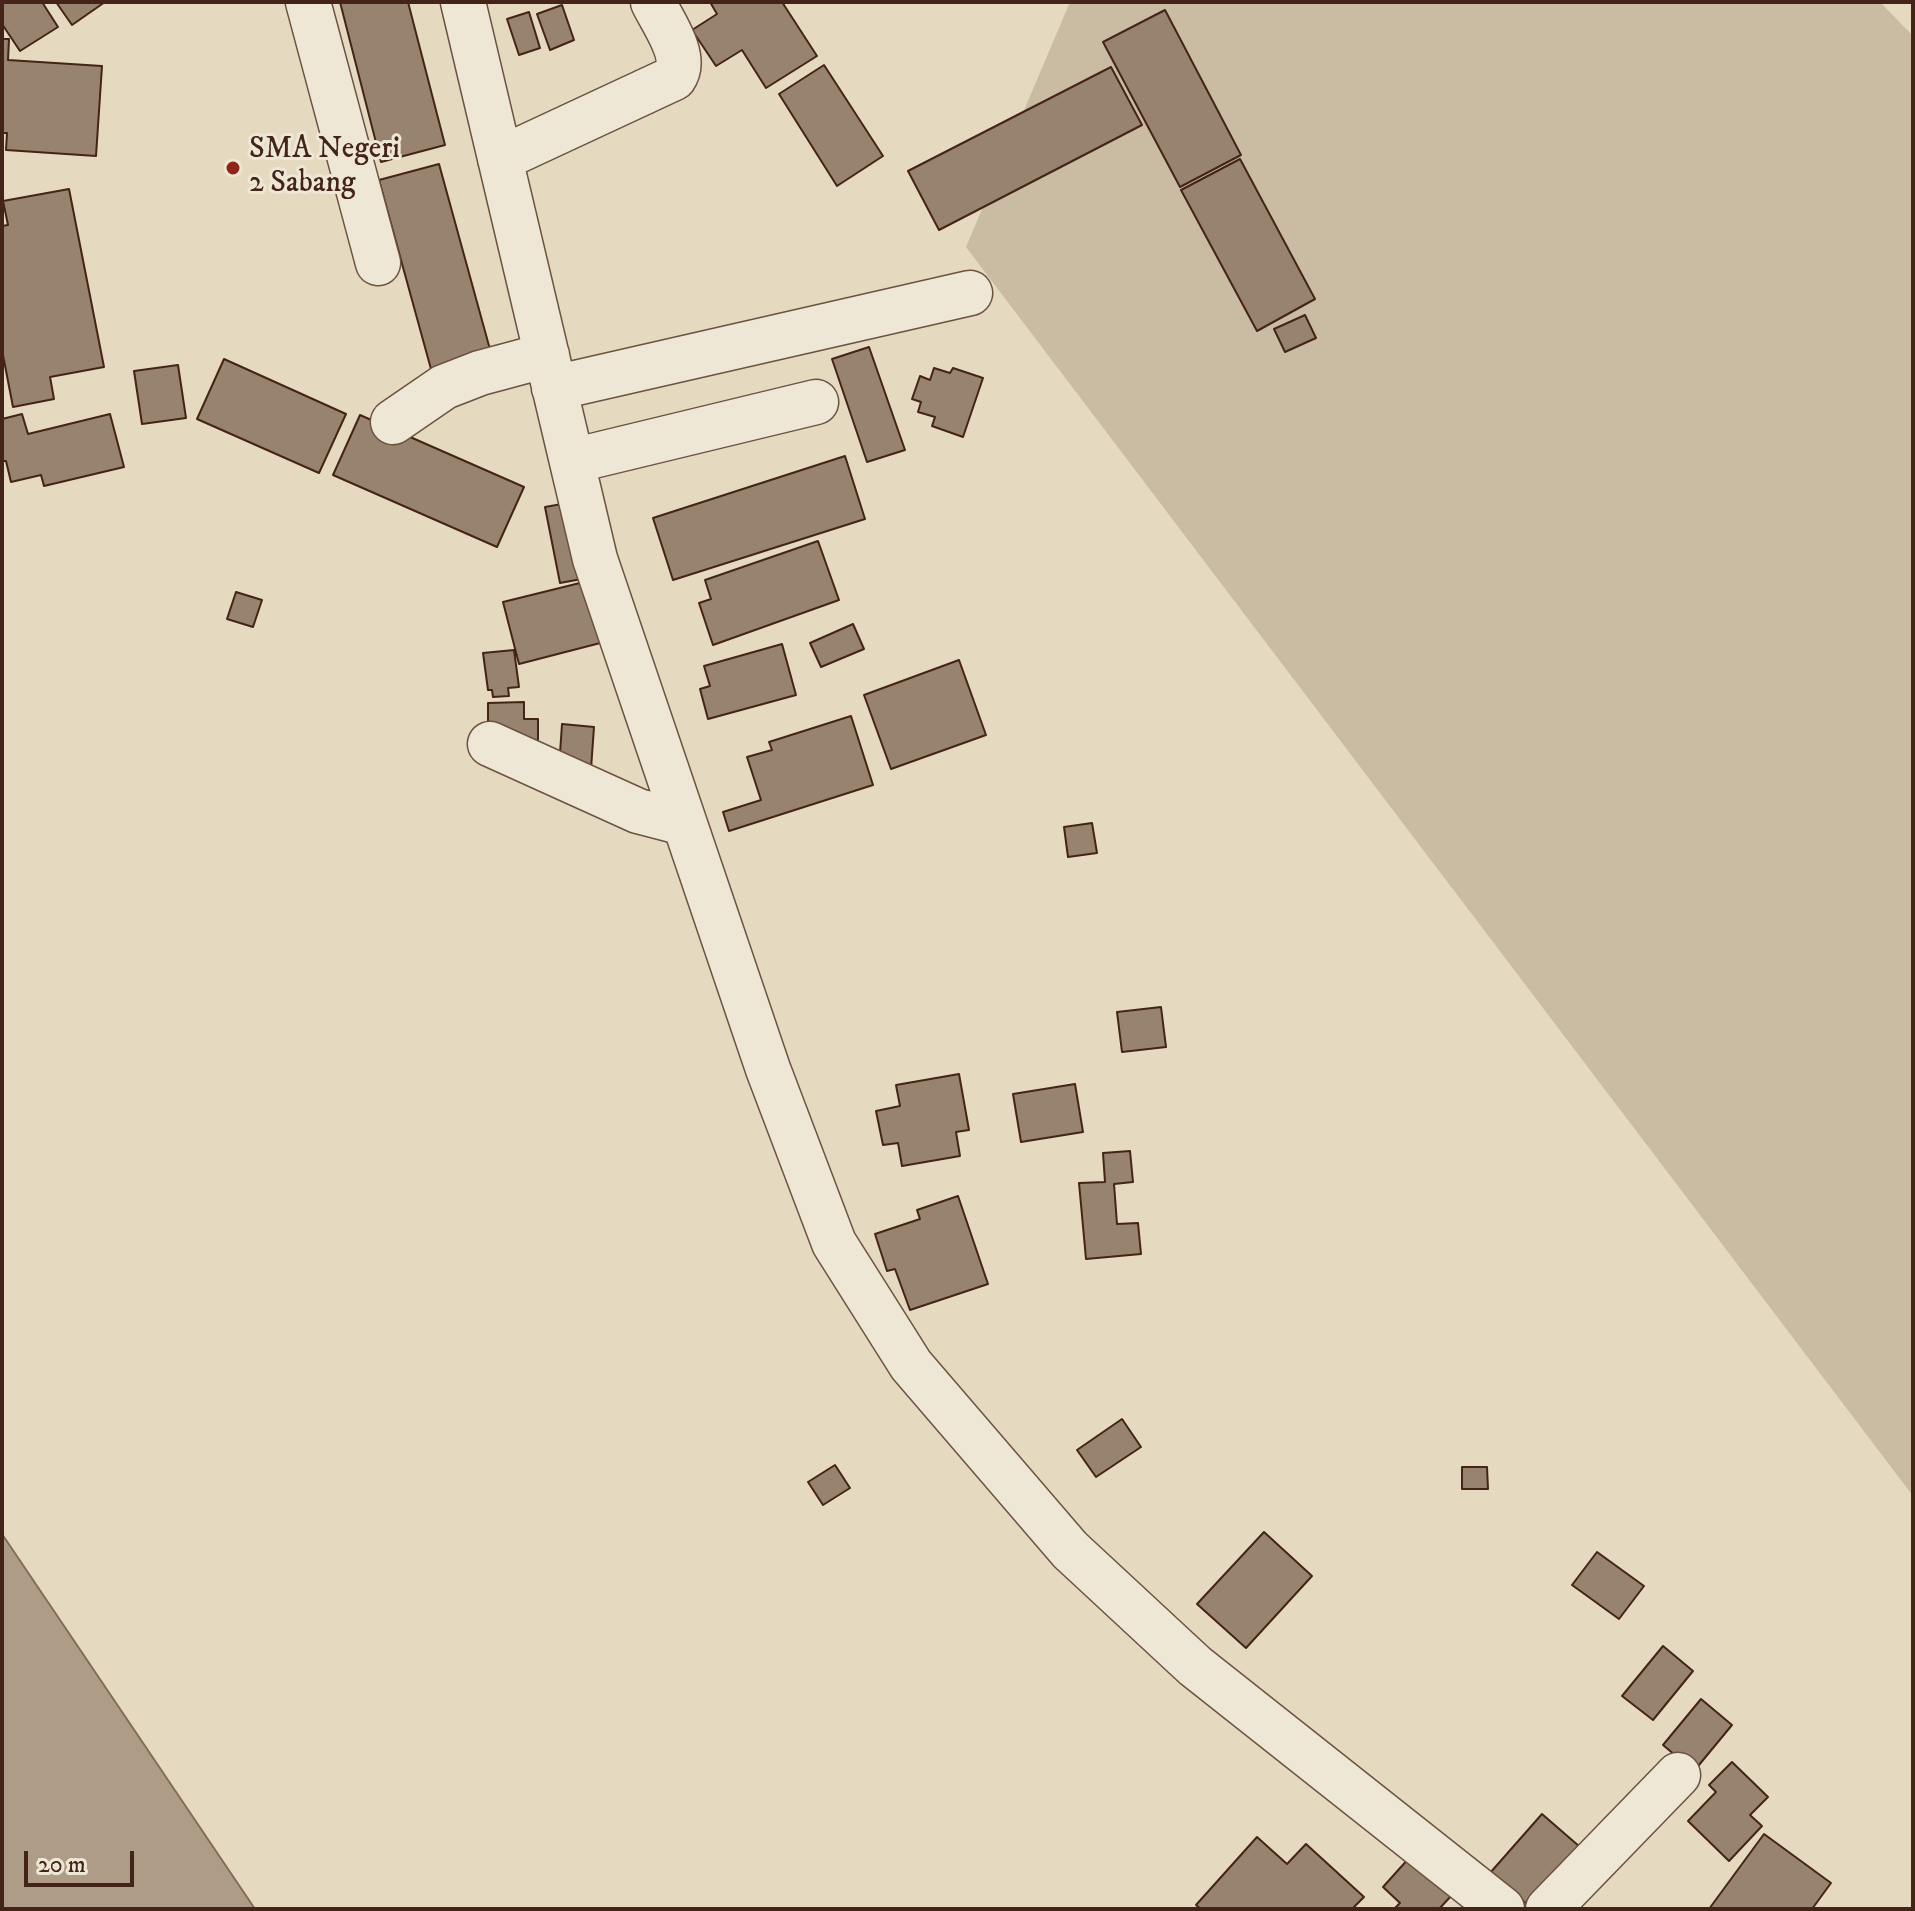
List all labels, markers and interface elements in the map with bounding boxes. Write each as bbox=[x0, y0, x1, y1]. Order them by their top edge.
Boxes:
place label: SMA Negeri 2 Sabang bbox=[249, 133, 400, 204]
marker: SMA Negeri 2 Sabang bbox=[224, 159, 242, 177]
scale bar bbox=[28, 1835, 138, 1885]
text: 20 m bbox=[38, 1850, 86, 1880]

